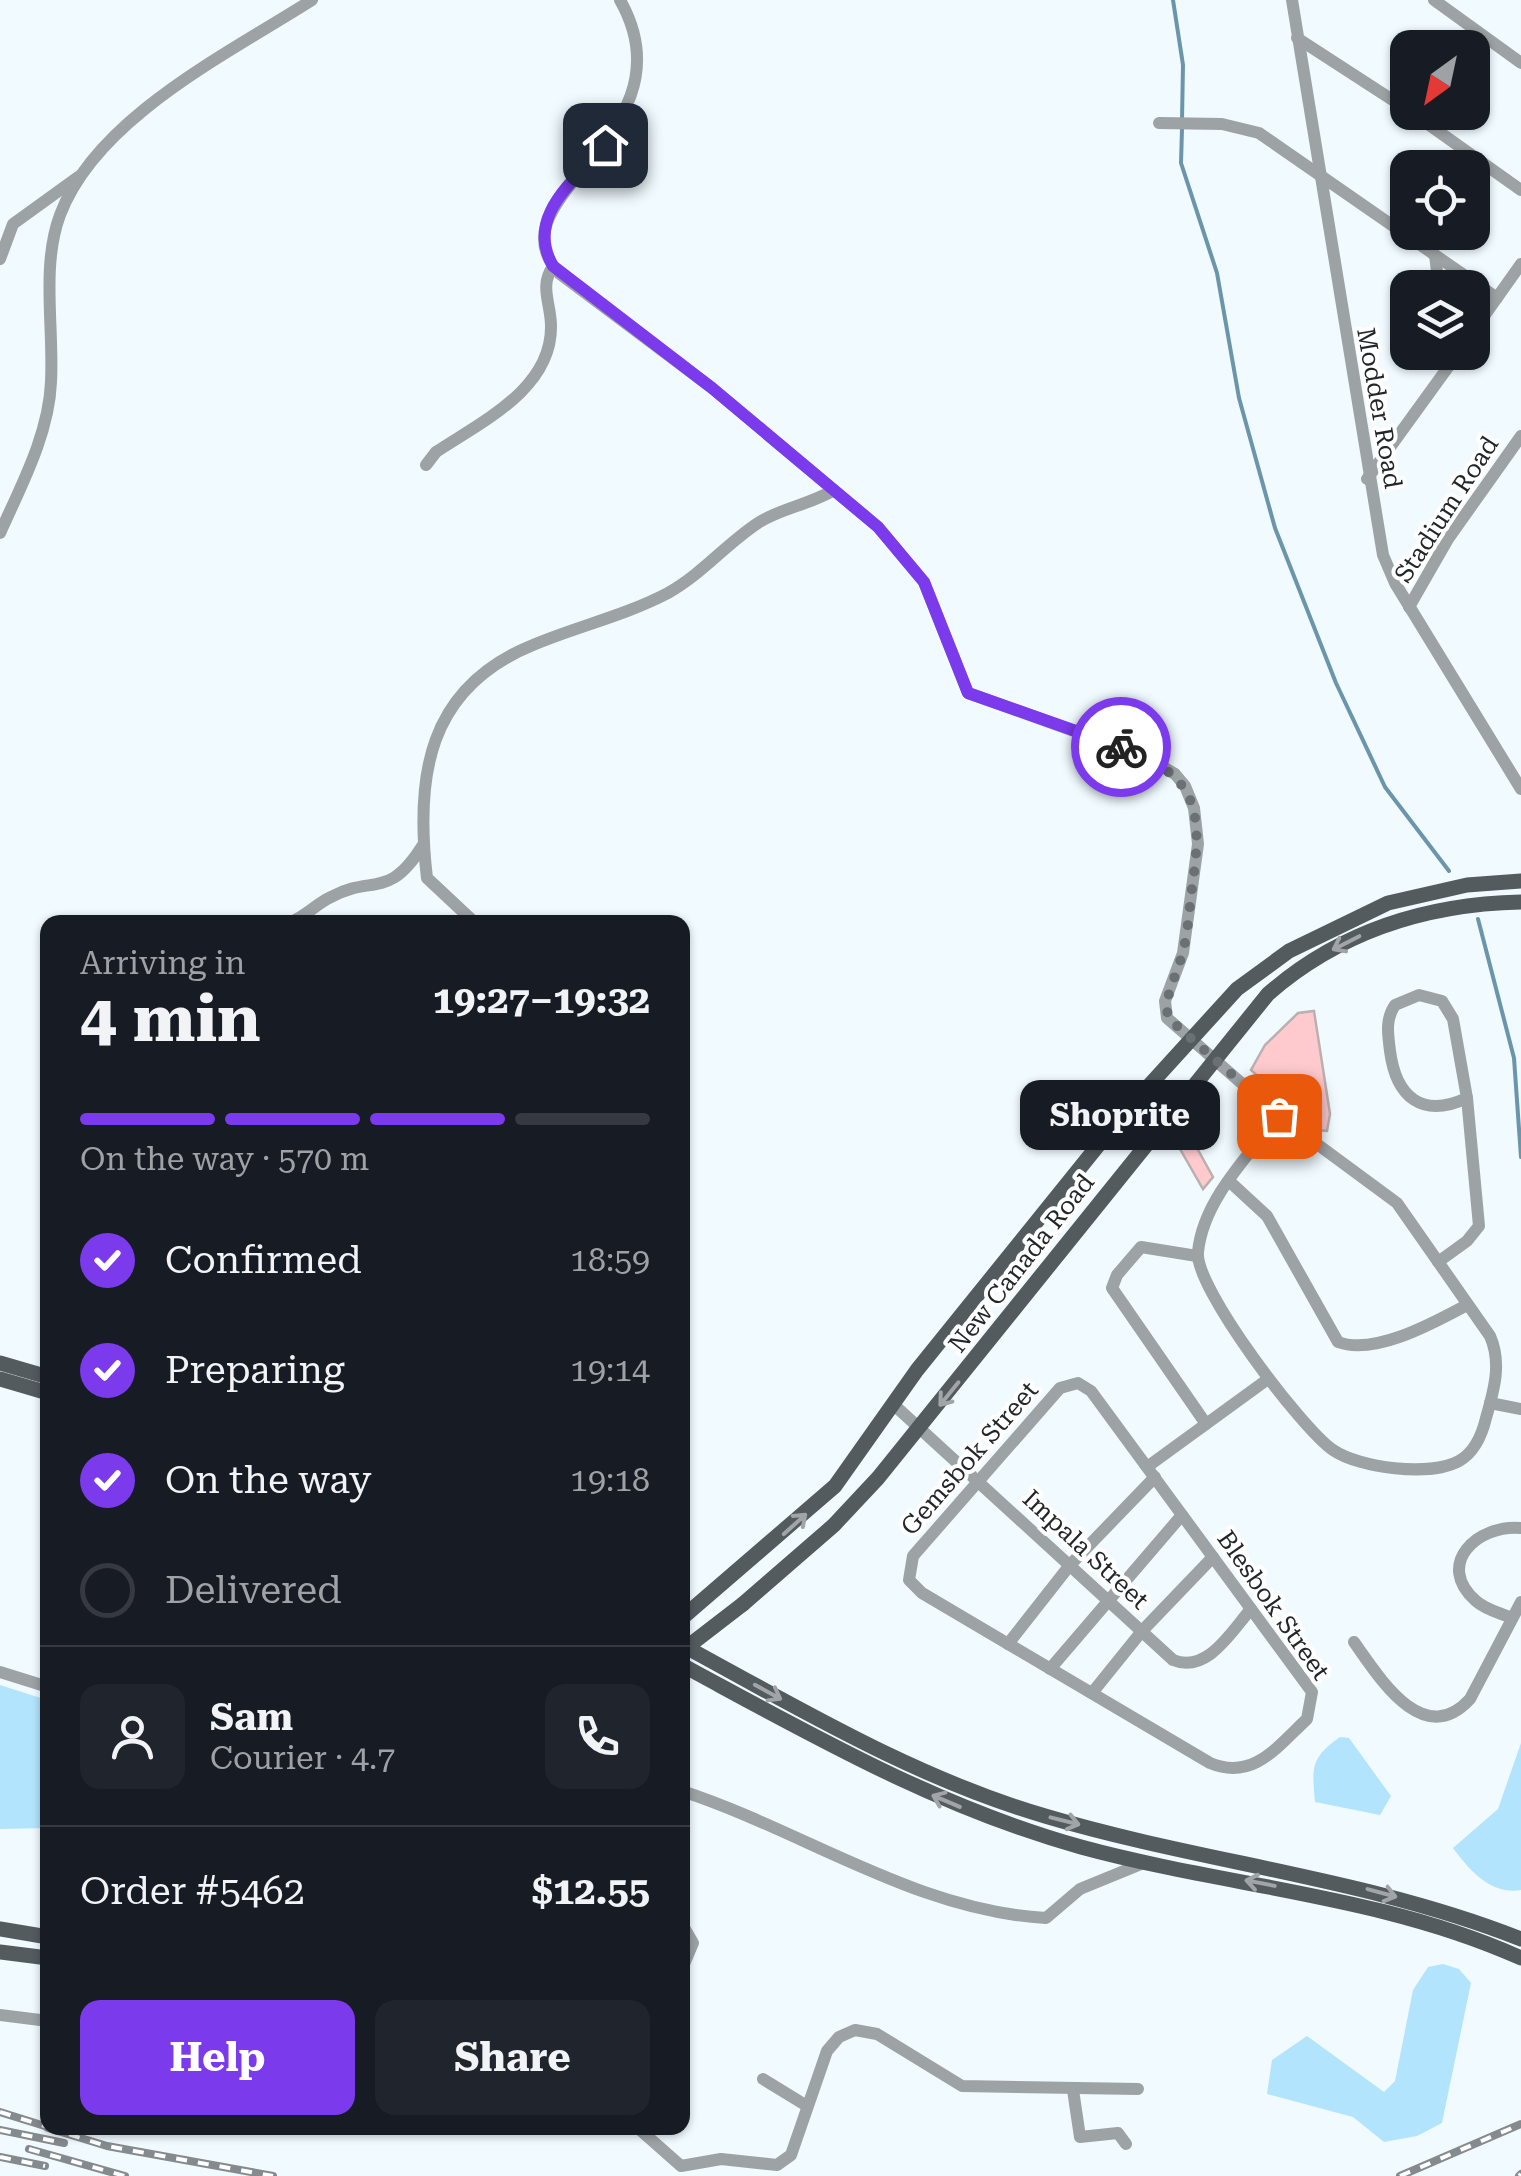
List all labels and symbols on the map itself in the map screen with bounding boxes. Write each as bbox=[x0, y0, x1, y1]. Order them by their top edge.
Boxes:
north arrow bbox=[1390, 30, 1490, 130]
pin bbox=[563, 103, 648, 188]
street label: Modder Road bbox=[1351, 325, 1408, 491]
street label: Stadium Road bbox=[1388, 431, 1504, 588]
courier bbox=[1071, 697, 1171, 797]
one-way arrow bbox=[1331, 934, 1361, 953]
pin bbox=[1237, 1074, 1322, 1159]
callout: Shoprite bbox=[1019, 1081, 1219, 1151]
street label: New Canada Road bbox=[943, 1168, 1100, 1358]
street label: Gemsbok Street bbox=[895, 1376, 1044, 1541]
one-way arrow bbox=[938, 1380, 960, 1406]
street label: Impala Street bbox=[1017, 1484, 1154, 1615]
one-way arrow bbox=[782, 1513, 807, 1536]
street label: Blesbok Street bbox=[1211, 1525, 1336, 1685]
one-way arrow bbox=[753, 1682, 782, 1702]
one-way arrow bbox=[931, 1790, 962, 1808]
one-way arrow bbox=[1048, 1813, 1080, 1831]
one-way arrow bbox=[1244, 1873, 1276, 1892]
one-way arrow bbox=[1366, 1884, 1397, 1903]

